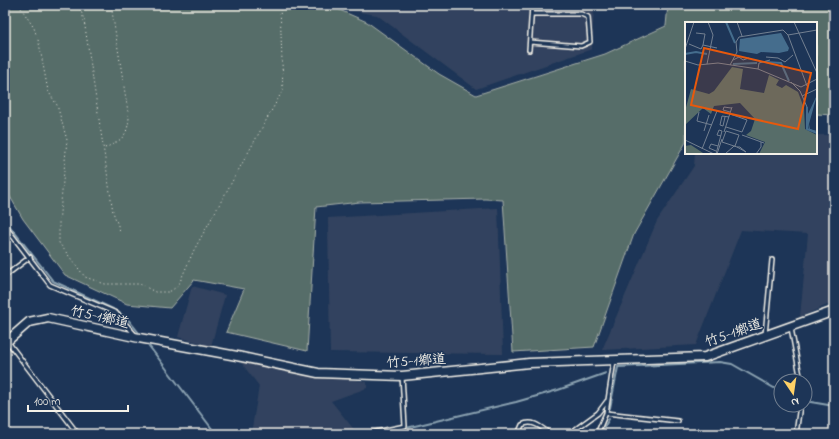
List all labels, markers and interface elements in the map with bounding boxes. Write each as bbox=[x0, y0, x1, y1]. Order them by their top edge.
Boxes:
inset map bbox=[685, 22, 817, 154]
street label: 竹5-1鄉道 bbox=[68, 301, 131, 334]
street label: 竹5-1鄉道 bbox=[702, 314, 765, 353]
street label: 竹5-1鄉道 bbox=[386, 349, 447, 374]
north arrow bbox=[773, 373, 813, 413]
scale bar bbox=[28, 387, 128, 413]
text: 100 m bbox=[34, 393, 61, 411]
text: N bbox=[790, 393, 800, 410]

